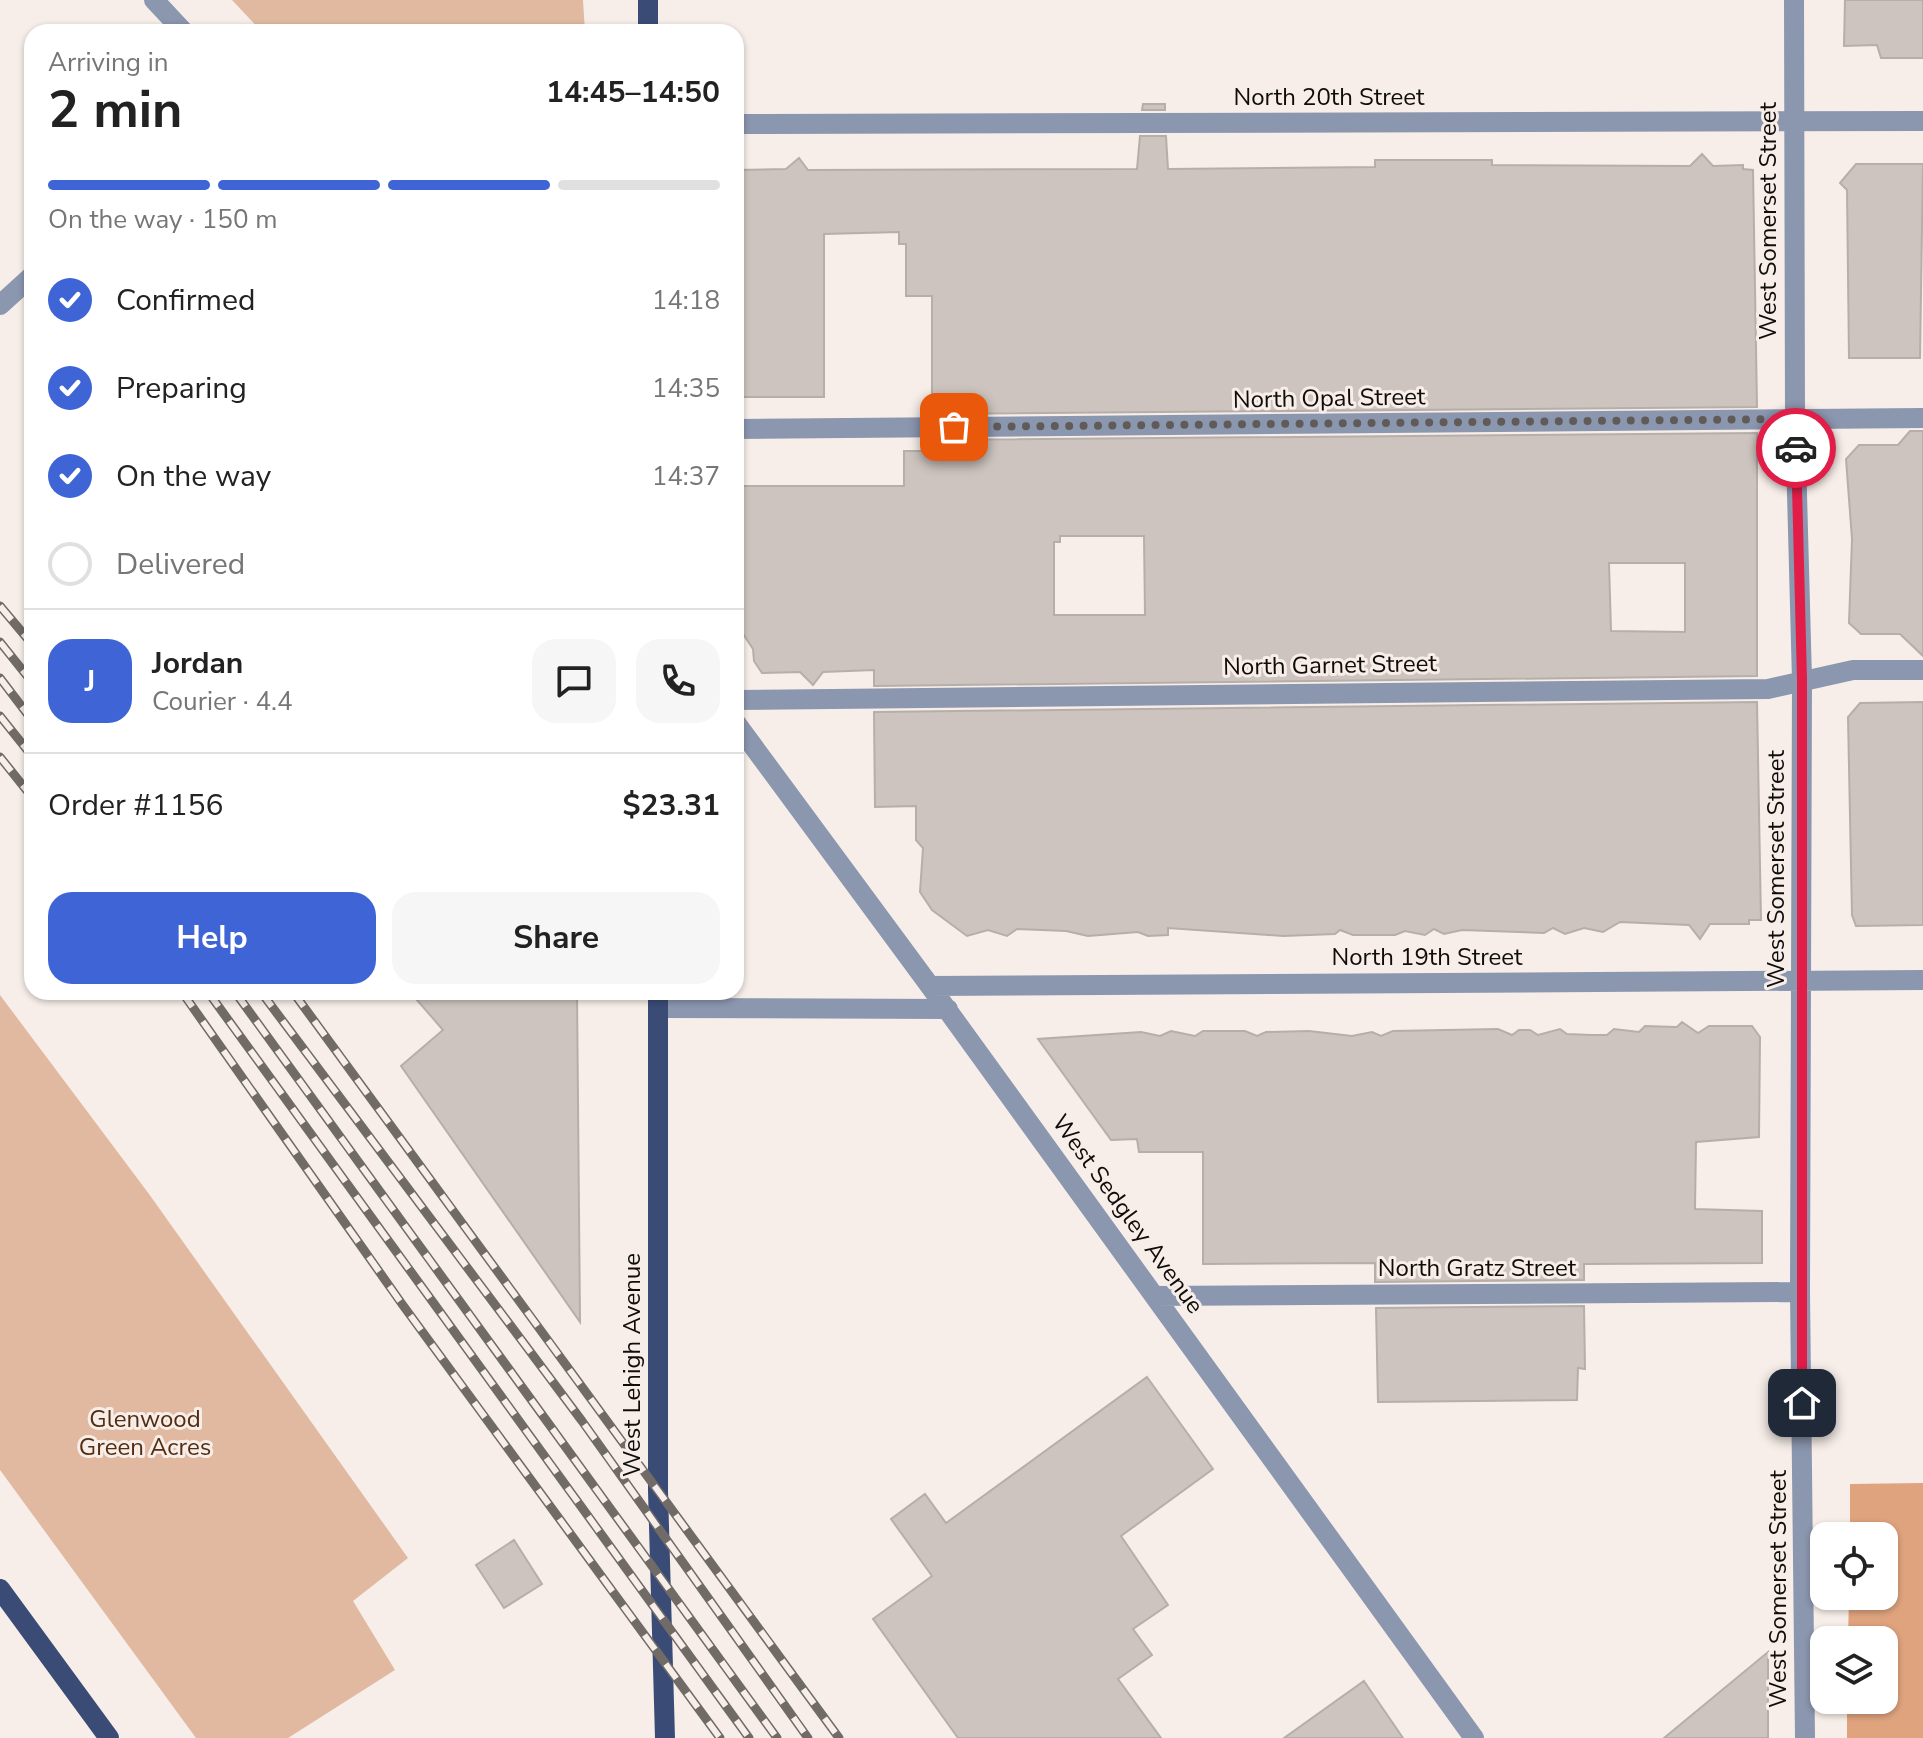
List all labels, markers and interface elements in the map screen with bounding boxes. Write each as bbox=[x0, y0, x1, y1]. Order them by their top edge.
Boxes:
text: Arriving in bbox=[48, 45, 169, 80]
text: 14:45–14:50 bbox=[546, 72, 720, 113]
text: 2 min bbox=[48, 74, 183, 145]
street label: North 20th Street bbox=[1233, 81, 1425, 113]
street label: West Somerset Street bbox=[1752, 101, 1784, 340]
text: On the way · 150 m bbox=[48, 202, 277, 237]
icon: check bbox=[48, 278, 92, 322]
text: Confirmed bbox=[116, 280, 256, 321]
text: 14:18 bbox=[652, 283, 720, 318]
icon: check bbox=[48, 366, 92, 410]
text: Preparing bbox=[116, 368, 247, 409]
text: 14:35 bbox=[652, 371, 720, 406]
street label: North Opal Street bbox=[1233, 380, 1426, 416]
pin bbox=[920, 393, 988, 461]
icon: bag bbox=[932, 405, 976, 449]
courier bbox=[1756, 408, 1836, 488]
icon: car bbox=[1774, 426, 1818, 470]
icon: check bbox=[48, 454, 92, 498]
text: On the way bbox=[116, 456, 271, 497]
text: 14:37 bbox=[652, 459, 720, 494]
text: Delivered bbox=[116, 544, 245, 585]
button: chat bbox=[532, 639, 616, 723]
button: phone bbox=[636, 639, 720, 723]
text: Jordan bbox=[152, 643, 243, 684]
street label: North Garnet Street bbox=[1223, 647, 1438, 683]
text: J bbox=[85, 661, 95, 702]
text: Courier · 4.4 bbox=[152, 684, 293, 719]
street label: West Somerset Street bbox=[1760, 749, 1792, 988]
text: Order #1156 bbox=[48, 785, 223, 826]
text: $23.31 bbox=[623, 785, 720, 826]
button: Help bbox=[48, 892, 376, 984]
button: Share bbox=[392, 892, 720, 984]
street label: North 19th Street bbox=[1331, 941, 1523, 973]
street label: West Sedgley Avenue bbox=[1045, 1108, 1211, 1320]
street label: North Gratz Street bbox=[1378, 1252, 1577, 1284]
street label: West Lehigh Avenue bbox=[616, 1253, 648, 1477]
pin bbox=[1768, 1369, 1836, 1437]
icon: home bbox=[1780, 1381, 1824, 1425]
park label: Glenwood Green Acres bbox=[79, 1403, 211, 1463]
street label: West Somerset Street bbox=[1762, 1469, 1794, 1708]
map controls bbox=[1810, 1522, 1898, 1714]
button: locate bbox=[1810, 1522, 1898, 1610]
button: layers bbox=[1810, 1626, 1898, 1714]

